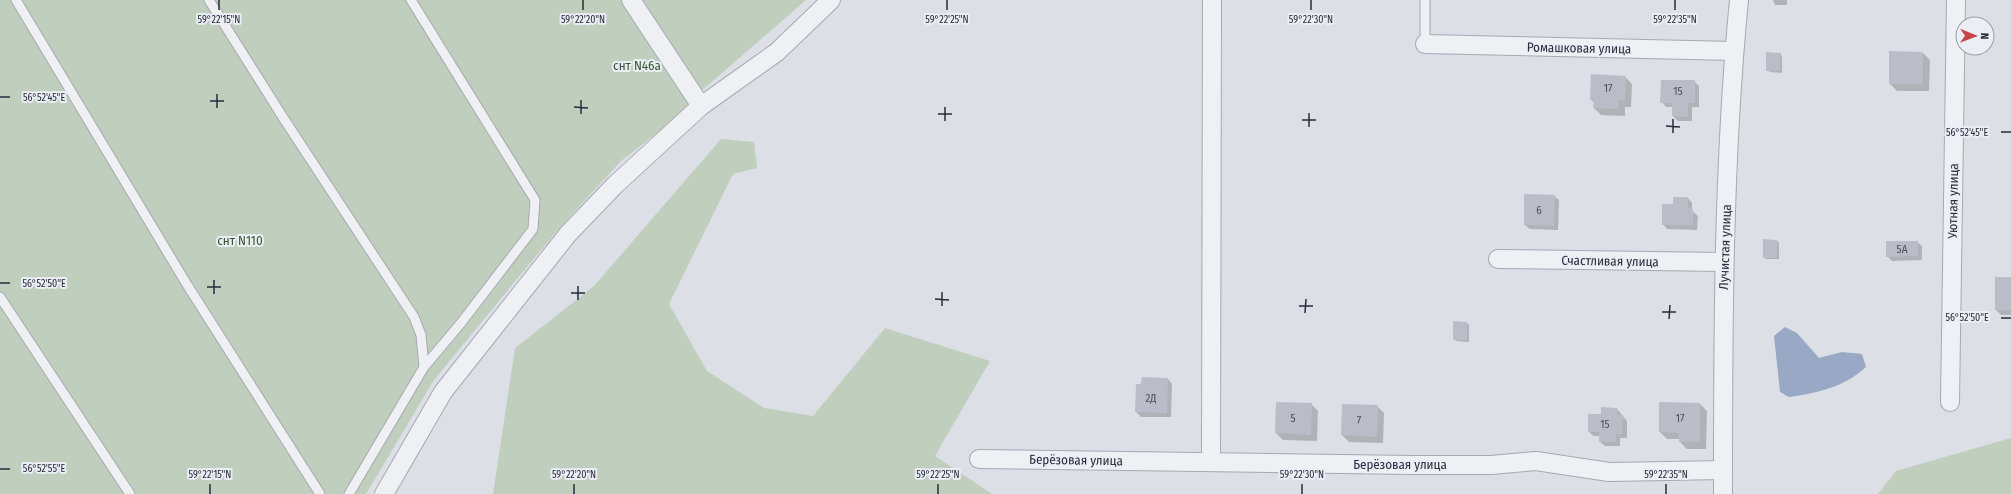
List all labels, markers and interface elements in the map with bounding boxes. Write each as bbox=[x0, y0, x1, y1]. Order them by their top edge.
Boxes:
text: 59°22'15"N bbox=[198, 14, 240, 26]
text: 59°22'20"N bbox=[561, 14, 605, 26]
text: 59°22'25"N bbox=[925, 14, 969, 26]
text: 59°22'30"N bbox=[1289, 14, 1333, 26]
text: 59°22'35"N bbox=[1653, 14, 1697, 26]
north arrow bbox=[1955, 16, 1995, 56]
text: N bbox=[1978, 33, 1991, 40]
street label: Ромашковая улица bbox=[1527, 40, 1631, 56]
park label: снт N46а bbox=[613, 58, 661, 73]
house number: 17 bbox=[1604, 82, 1613, 95]
house number: 15 bbox=[1673, 85, 1683, 98]
text: 56°52'45"E bbox=[23, 92, 65, 104]
text: 56°52'45"E bbox=[1946, 127, 1988, 139]
street label: Уютная улица bbox=[1945, 163, 1961, 240]
house number: 6 bbox=[1536, 204, 1542, 217]
street label: Лучистая улица bbox=[1716, 204, 1734, 290]
park label: снт N110 bbox=[217, 233, 263, 248]
house number: 5А bbox=[1897, 243, 1908, 256]
street label: Счастливая улица bbox=[1561, 253, 1659, 269]
text: 56°52'50"E bbox=[22, 278, 66, 290]
text: 56°52'50"E bbox=[1945, 312, 1989, 324]
house number: 2Д bbox=[1146, 392, 1156, 405]
house number: 5 bbox=[1290, 412, 1296, 425]
house number: 17 bbox=[1676, 412, 1685, 425]
house number: 7 bbox=[1357, 414, 1362, 427]
house number: 15 bbox=[1600, 418, 1610, 431]
street label: Берёзовая улица bbox=[1029, 452, 1123, 468]
street label: Берёзовая улица bbox=[1353, 457, 1447, 472]
text: 56°52'55"E bbox=[23, 463, 65, 475]
text: 59°22'15"N bbox=[189, 469, 231, 481]
text: 59°22'20"N bbox=[552, 469, 596, 481]
text: 59°22'25"N bbox=[916, 469, 960, 481]
text: 59°22'30"N bbox=[1280, 469, 1324, 481]
text: 59°22'35"N bbox=[1644, 469, 1688, 481]

